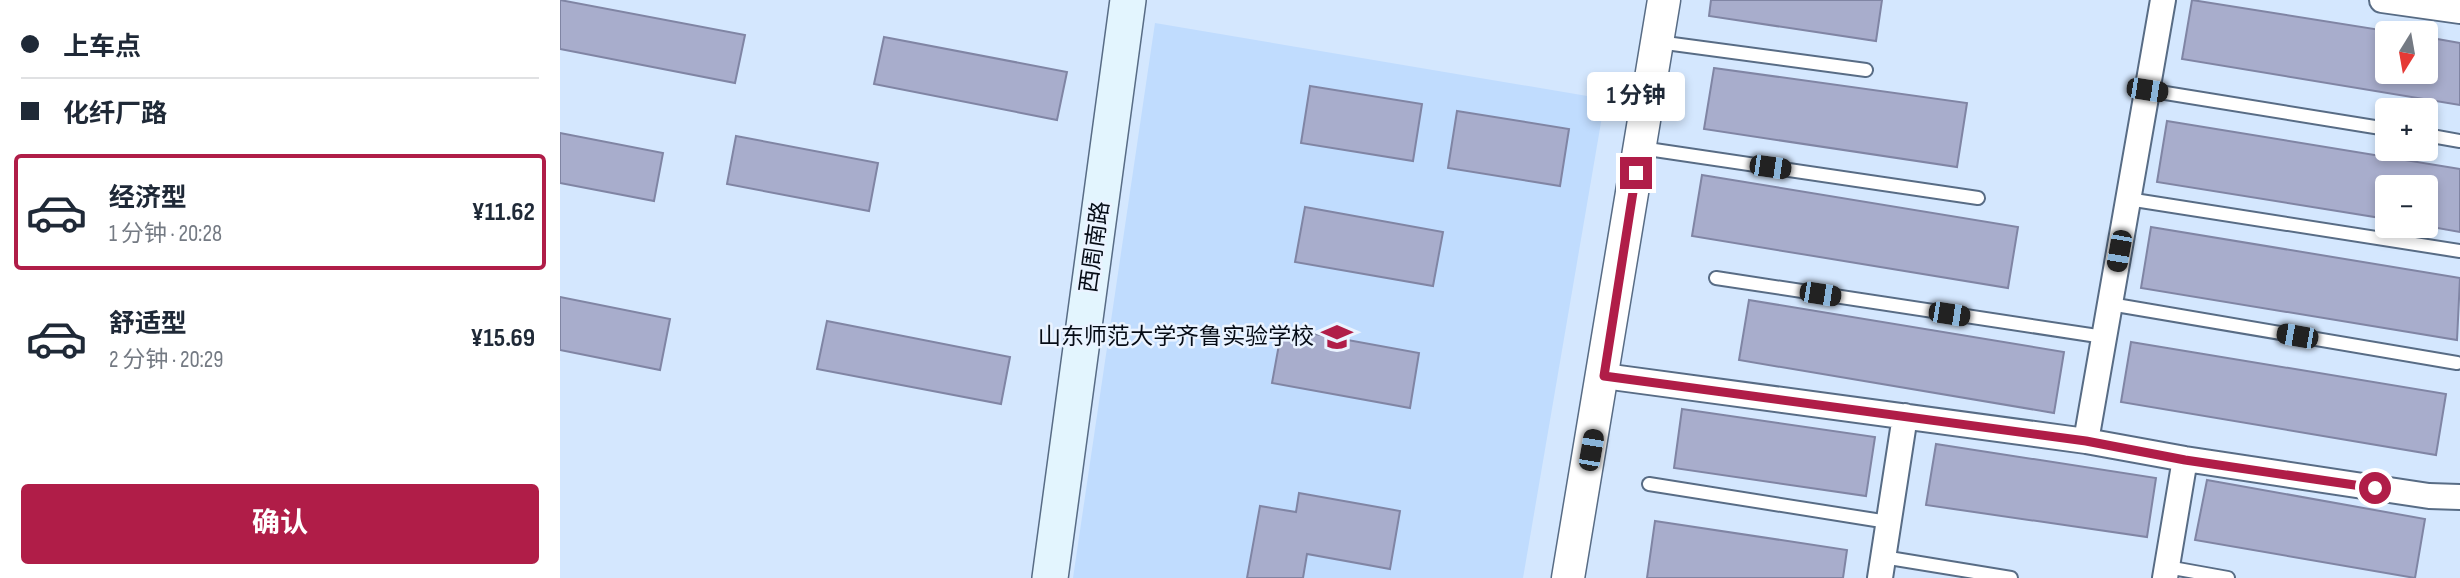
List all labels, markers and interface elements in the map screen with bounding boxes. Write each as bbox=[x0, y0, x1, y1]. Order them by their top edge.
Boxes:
north arrow bbox=[2375, 21, 2438, 84]
map controls bbox=[2375, 21, 2438, 238]
text: 上车点 bbox=[63, 32, 141, 63]
callout: 1 分钟 bbox=[1587, 72, 1685, 120]
car bbox=[2125, 76, 2170, 104]
text: 1 分钟 bbox=[1607, 82, 1665, 110]
button: + bbox=[2375, 98, 2438, 161]
text: 化纤厂路 bbox=[63, 99, 167, 130]
car bbox=[1748, 154, 1793, 180]
route end bbox=[1620, 157, 1652, 189]
button: − bbox=[2375, 175, 2438, 238]
icon: car bbox=[25, 181, 88, 244]
text: 经济型 bbox=[109, 183, 187, 214]
text: ¥11.62 bbox=[471, 197, 535, 228]
street label: 西周南路 bbox=[1075, 199, 1115, 295]
text: 1 分钟 · 20:28 bbox=[109, 220, 222, 248]
car bbox=[2106, 228, 2133, 274]
car bbox=[1798, 280, 1843, 308]
car bbox=[1927, 300, 1972, 328]
icon: car bbox=[25, 307, 88, 370]
text: 舒适型 bbox=[109, 309, 187, 340]
school or university icon: 山东师范大学齐鲁实验学校 bbox=[1320, 320, 1354, 354]
car bbox=[2275, 322, 2320, 350]
text: ¥15.69 bbox=[470, 323, 535, 354]
place label: 山东师范大学齐鲁实验学校 bbox=[1038, 323, 1314, 351]
text: 2 分钟 · 20:29 bbox=[109, 346, 224, 374]
car bbox=[1578, 427, 1605, 473]
route start bbox=[2359, 472, 2391, 504]
button: 确认 bbox=[21, 484, 539, 564]

